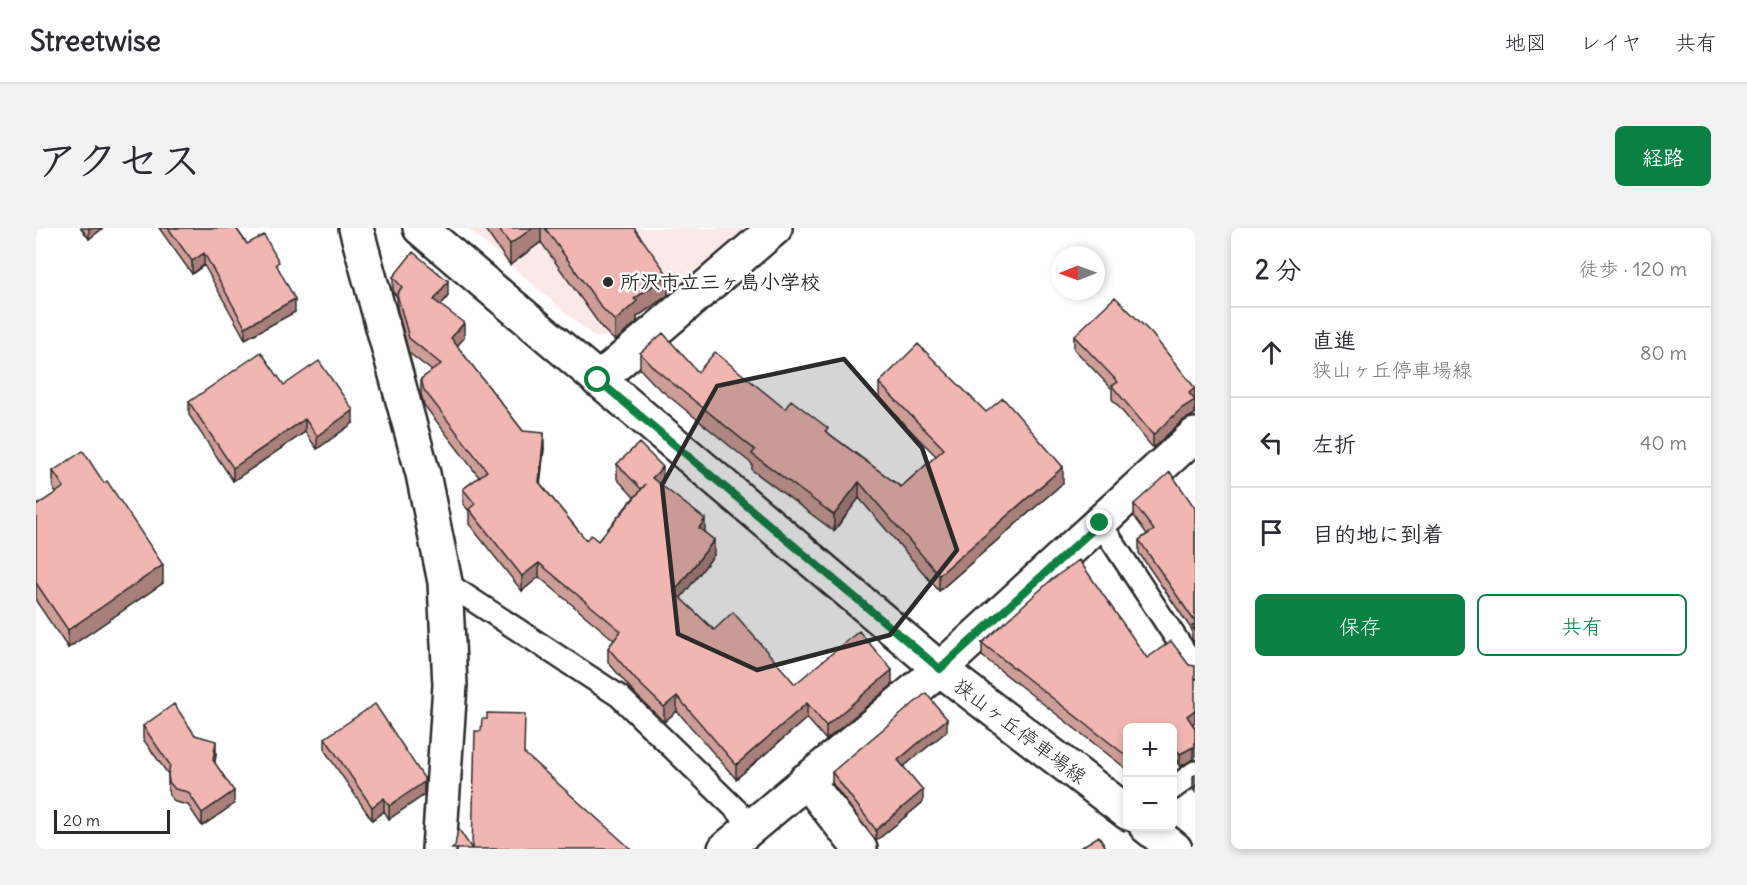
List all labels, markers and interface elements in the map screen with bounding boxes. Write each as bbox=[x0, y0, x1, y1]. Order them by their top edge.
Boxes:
text: Streetwise bbox=[30, 23, 161, 59]
text: 地図 bbox=[1505, 29, 1547, 56]
text: レイヤ bbox=[1580, 29, 1642, 56]
text: 共有 bbox=[1675, 29, 1717, 56]
button: 経路 bbox=[1615, 126, 1711, 186]
text: アクセス bbox=[36, 134, 201, 186]
north arrow bbox=[1051, 246, 1105, 300]
text: 2 分 bbox=[1255, 253, 1301, 286]
text: 徒歩 · 120 m bbox=[1579, 256, 1687, 281]
place label: 所沢市立三ヶ島小学校 bbox=[620, 269, 820, 294]
marker: 所沢市立三ヶ島小学校 bbox=[601, 275, 615, 289]
text: 直進 bbox=[1312, 326, 1356, 354]
icon: ahead bbox=[1255, 336, 1288, 369]
text: 80 m bbox=[1640, 340, 1687, 365]
text: 狭山ヶ丘停車場線 bbox=[1312, 357, 1472, 382]
route start bbox=[584, 366, 610, 392]
icon: left bbox=[1255, 426, 1288, 459]
text: 左折 bbox=[1312, 430, 1356, 458]
text: 40 m bbox=[1640, 430, 1687, 455]
route end bbox=[1086, 509, 1112, 535]
icon: arrive bbox=[1255, 516, 1288, 549]
text: 目的地に到着 bbox=[1312, 520, 1444, 548]
button: 保存 bbox=[1255, 594, 1465, 656]
button: 共有 bbox=[1477, 594, 1687, 656]
street label: 狭山ヶ丘停車場線 bbox=[949, 672, 1092, 789]
map controls bbox=[1123, 723, 1177, 831]
button: + bbox=[1123, 723, 1177, 777]
button: − bbox=[1123, 777, 1177, 831]
scale bar bbox=[54, 807, 170, 834]
text: 20 m bbox=[63, 810, 100, 830]

